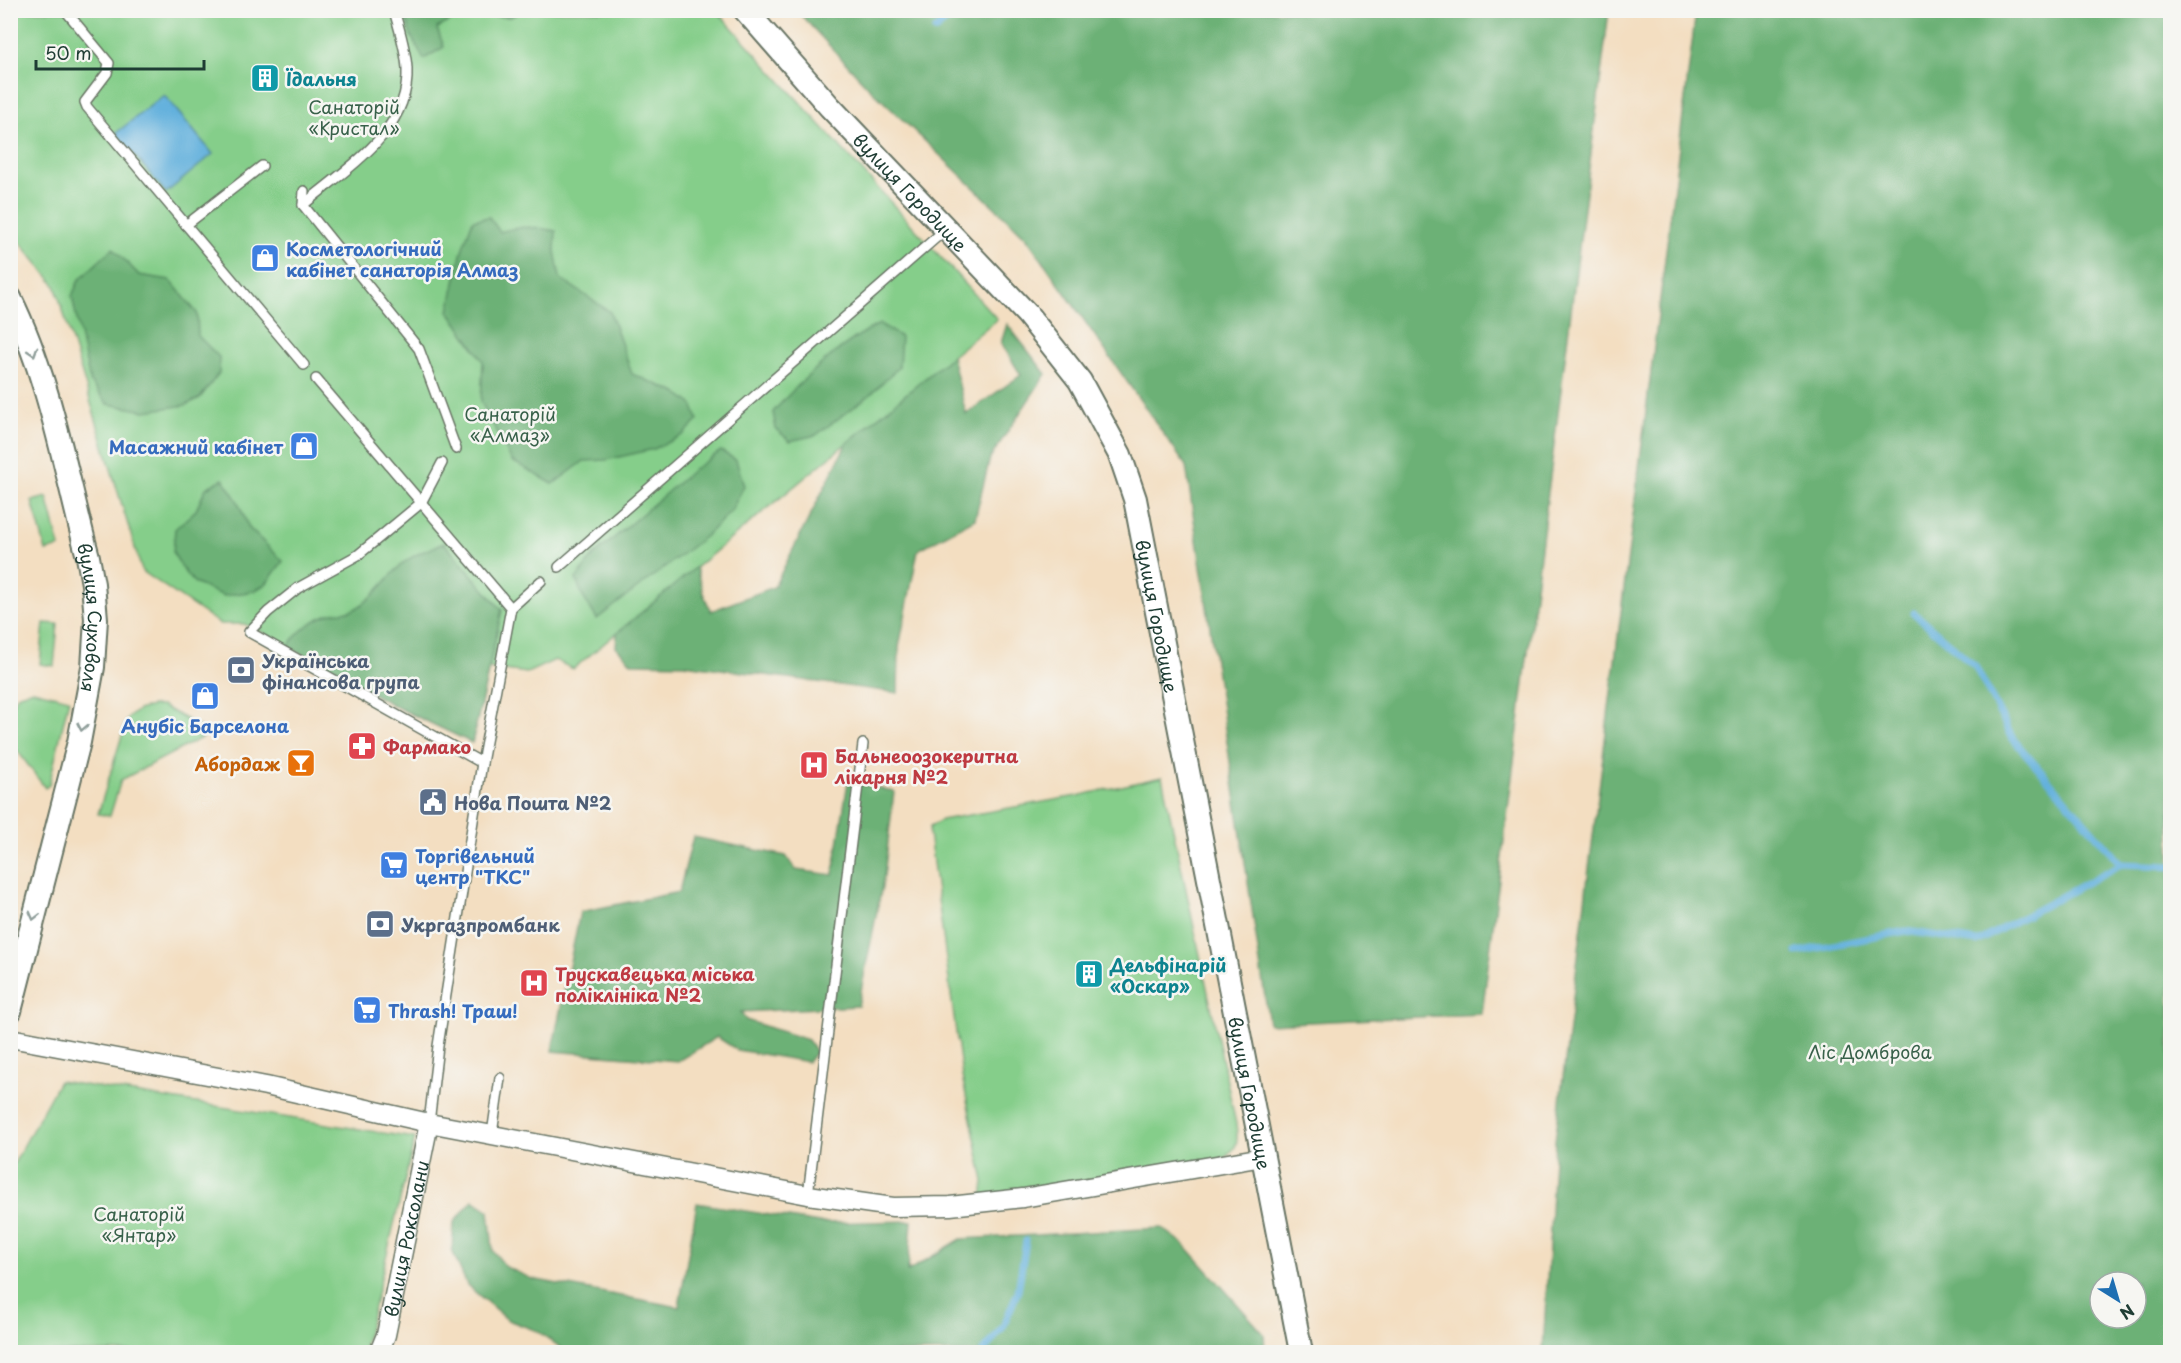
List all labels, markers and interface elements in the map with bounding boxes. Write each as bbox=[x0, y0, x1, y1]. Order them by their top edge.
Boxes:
scale bar bbox=[36, 33, 204, 71]
text: 50 m bbox=[45, 39, 92, 66]
building icon: Їдальня bbox=[249, 62, 281, 94]
place label: Їдальня bbox=[285, 65, 357, 92]
park label: Санаторій «Кристал» bbox=[308, 93, 400, 141]
street label: вулиця Городище bbox=[847, 126, 974, 257]
place label: Косметологічний кабінет санаторія Алмаз bbox=[286, 235, 518, 283]
shop icon: Косметологічний кабінет санаторія Алмаз bbox=[249, 242, 281, 274]
one-way arrow bbox=[26, 346, 38, 357]
park label: Санаторій «Алмаз» bbox=[464, 400, 556, 448]
shop icon: Масажний кабінет bbox=[288, 430, 320, 462]
place label: Масажний кабінет bbox=[109, 433, 284, 460]
street label: вулиця Городище bbox=[1130, 537, 1186, 695]
street label: вулиця Суховоля bbox=[71, 540, 110, 695]
place label: Українська фінансова група bbox=[261, 647, 421, 695]
bank icon: Українська фінансова група bbox=[225, 654, 257, 686]
shop icon: Анубіс Барселона bbox=[189, 680, 221, 712]
place label: Анубіс Барселона bbox=[121, 712, 289, 739]
one-way arrow bbox=[76, 721, 89, 731]
pharmacy icon: Фармако bbox=[346, 730, 378, 762]
place label: Фармако bbox=[383, 733, 472, 760]
place label: Бальнеоозокеритна лікарня №2 bbox=[834, 742, 1019, 790]
bar icon: Абордаж bbox=[285, 747, 317, 779]
hospital icon: Бальнеоозокеритна лікарня №2 bbox=[798, 749, 830, 781]
place label: Абордаж bbox=[194, 750, 281, 777]
public building icon: Нова Пошта №2 bbox=[417, 786, 449, 818]
place label: Нова Пошта №2 bbox=[454, 789, 612, 816]
place label: Торгівельний центр "ТКС" bbox=[415, 842, 535, 890]
supermarket icon: Торгівельний центр "ТКС" bbox=[378, 849, 410, 881]
bank icon: Укргазпромбанк bbox=[364, 908, 396, 940]
one-way arrow bbox=[29, 911, 42, 921]
place label: Укргазпромбанк bbox=[401, 911, 560, 938]
place label: Дельфінарій «Оскар» bbox=[1109, 951, 1226, 999]
building icon: Дельфінарій «Оскар» bbox=[1073, 958, 1105, 990]
place label: Трускавецька міська поліклініка №2 bbox=[555, 960, 755, 1008]
hospital icon: Трускавецька міська поліклініка №2 bbox=[518, 967, 550, 999]
supermarket icon: Thrash! Траш! bbox=[351, 994, 383, 1026]
place label: Thrash! Траш! bbox=[388, 997, 517, 1024]
street label: вулиця Городище bbox=[1222, 1014, 1279, 1172]
park label: Ліс Домброва bbox=[1808, 1038, 1933, 1065]
street label: вулиця Роксолани bbox=[377, 1158, 435, 1319]
park label: Санаторій «Янтар» bbox=[93, 1200, 185, 1248]
north arrow bbox=[2088, 1270, 2148, 1330]
text: N bbox=[2115, 1299, 2140, 1326]

